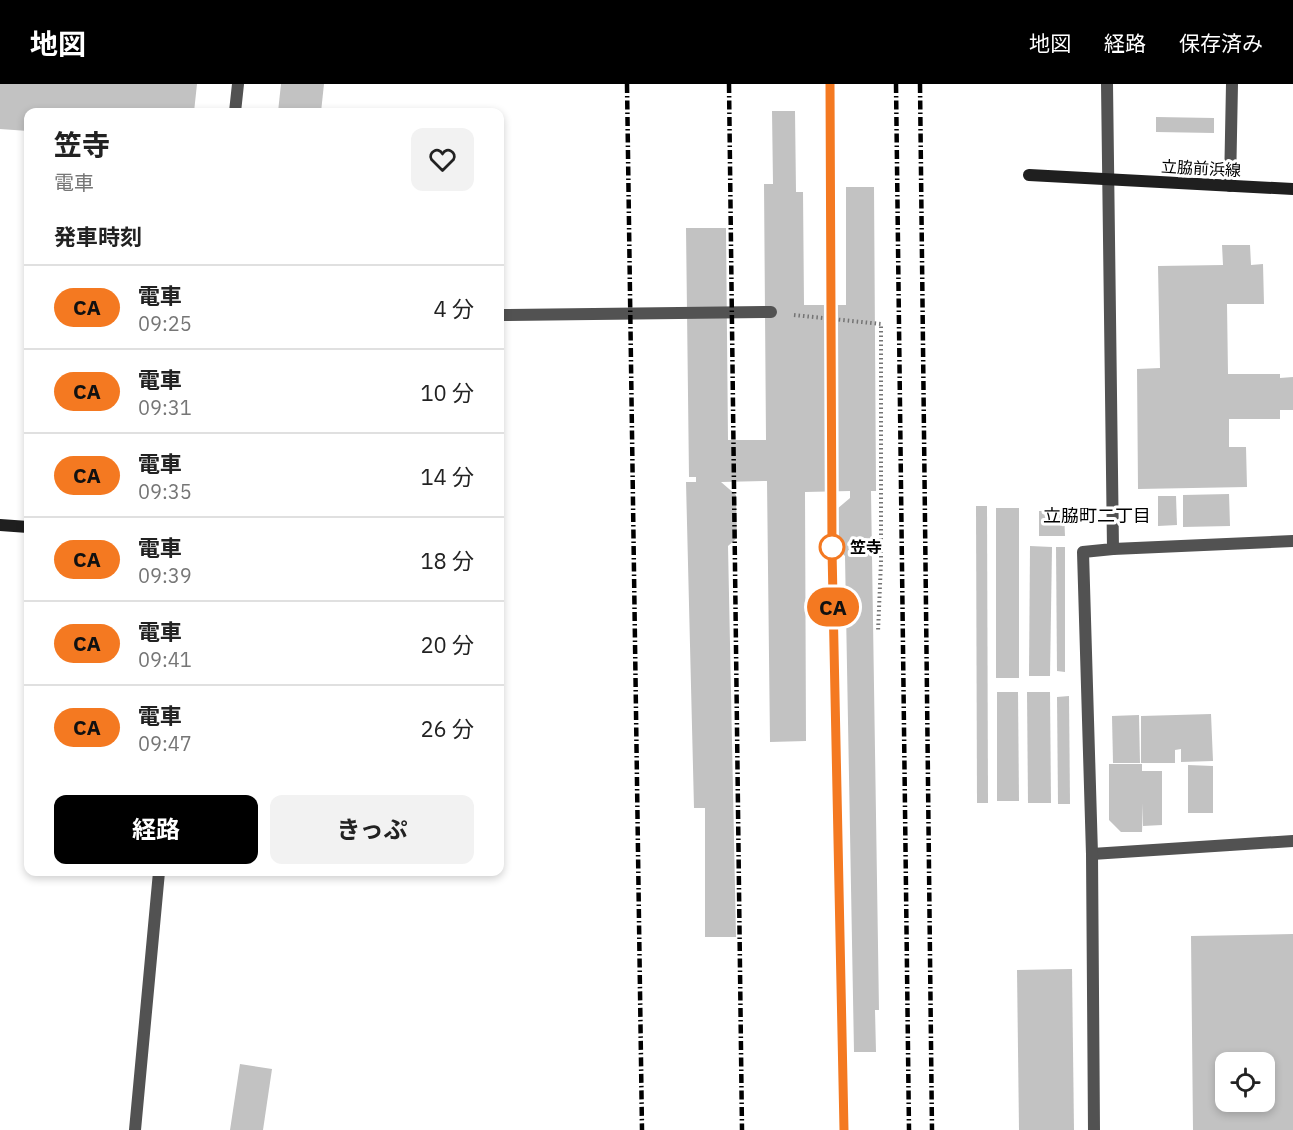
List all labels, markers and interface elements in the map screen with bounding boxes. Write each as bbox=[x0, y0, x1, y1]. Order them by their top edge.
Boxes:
text: 地図 bbox=[30, 25, 86, 62]
text: 地図 bbox=[1029, 29, 1071, 57]
text: 経路 bbox=[1104, 29, 1146, 57]
text: 保存済み bbox=[1179, 29, 1263, 57]
text: 笠寺 bbox=[54, 126, 110, 163]
button: heart bbox=[411, 128, 474, 191]
street label: 立脇前浜線 bbox=[1161, 156, 1241, 180]
text: 電車 bbox=[54, 169, 94, 196]
text: 発車時刻 bbox=[54, 222, 142, 251]
text: 電車 bbox=[138, 281, 182, 310]
text: CA bbox=[73, 293, 101, 321]
text: 4 分 bbox=[434, 294, 474, 323]
text: 09:25 bbox=[138, 310, 192, 337]
text: 電車 bbox=[138, 365, 182, 394]
text: CA bbox=[73, 377, 101, 405]
text: 10 分 bbox=[420, 378, 474, 407]
text: 09:31 bbox=[138, 394, 192, 421]
text: 電車 bbox=[138, 449, 182, 478]
text: CA bbox=[73, 461, 101, 489]
text: 14 分 bbox=[420, 462, 474, 491]
text: 09:35 bbox=[138, 478, 192, 505]
district label: 立脇町二丁目 bbox=[1043, 504, 1151, 527]
text: 電車 bbox=[138, 533, 182, 562]
marker: 笠寺 bbox=[819, 534, 845, 560]
place label: 笠寺 bbox=[850, 537, 882, 557]
text: CA bbox=[73, 545, 101, 573]
text: 18 分 bbox=[420, 546, 474, 575]
text: 09:39 bbox=[138, 562, 192, 589]
line badge: CA bbox=[806, 588, 860, 626]
text: CA bbox=[819, 593, 847, 621]
text: 電車 bbox=[138, 617, 182, 646]
text: CA bbox=[73, 629, 101, 657]
text: 20 分 bbox=[420, 630, 474, 659]
text: 09:41 bbox=[138, 646, 192, 673]
text: 電車 bbox=[138, 701, 182, 730]
text: CA bbox=[73, 713, 101, 741]
text: 26 分 bbox=[420, 714, 474, 743]
text: 09:47 bbox=[138, 730, 192, 757]
button: 経路 bbox=[54, 795, 258, 864]
button: きっぷ bbox=[270, 795, 474, 864]
map controls bbox=[1215, 1052, 1275, 1112]
button: locate bbox=[1215, 1052, 1275, 1112]

